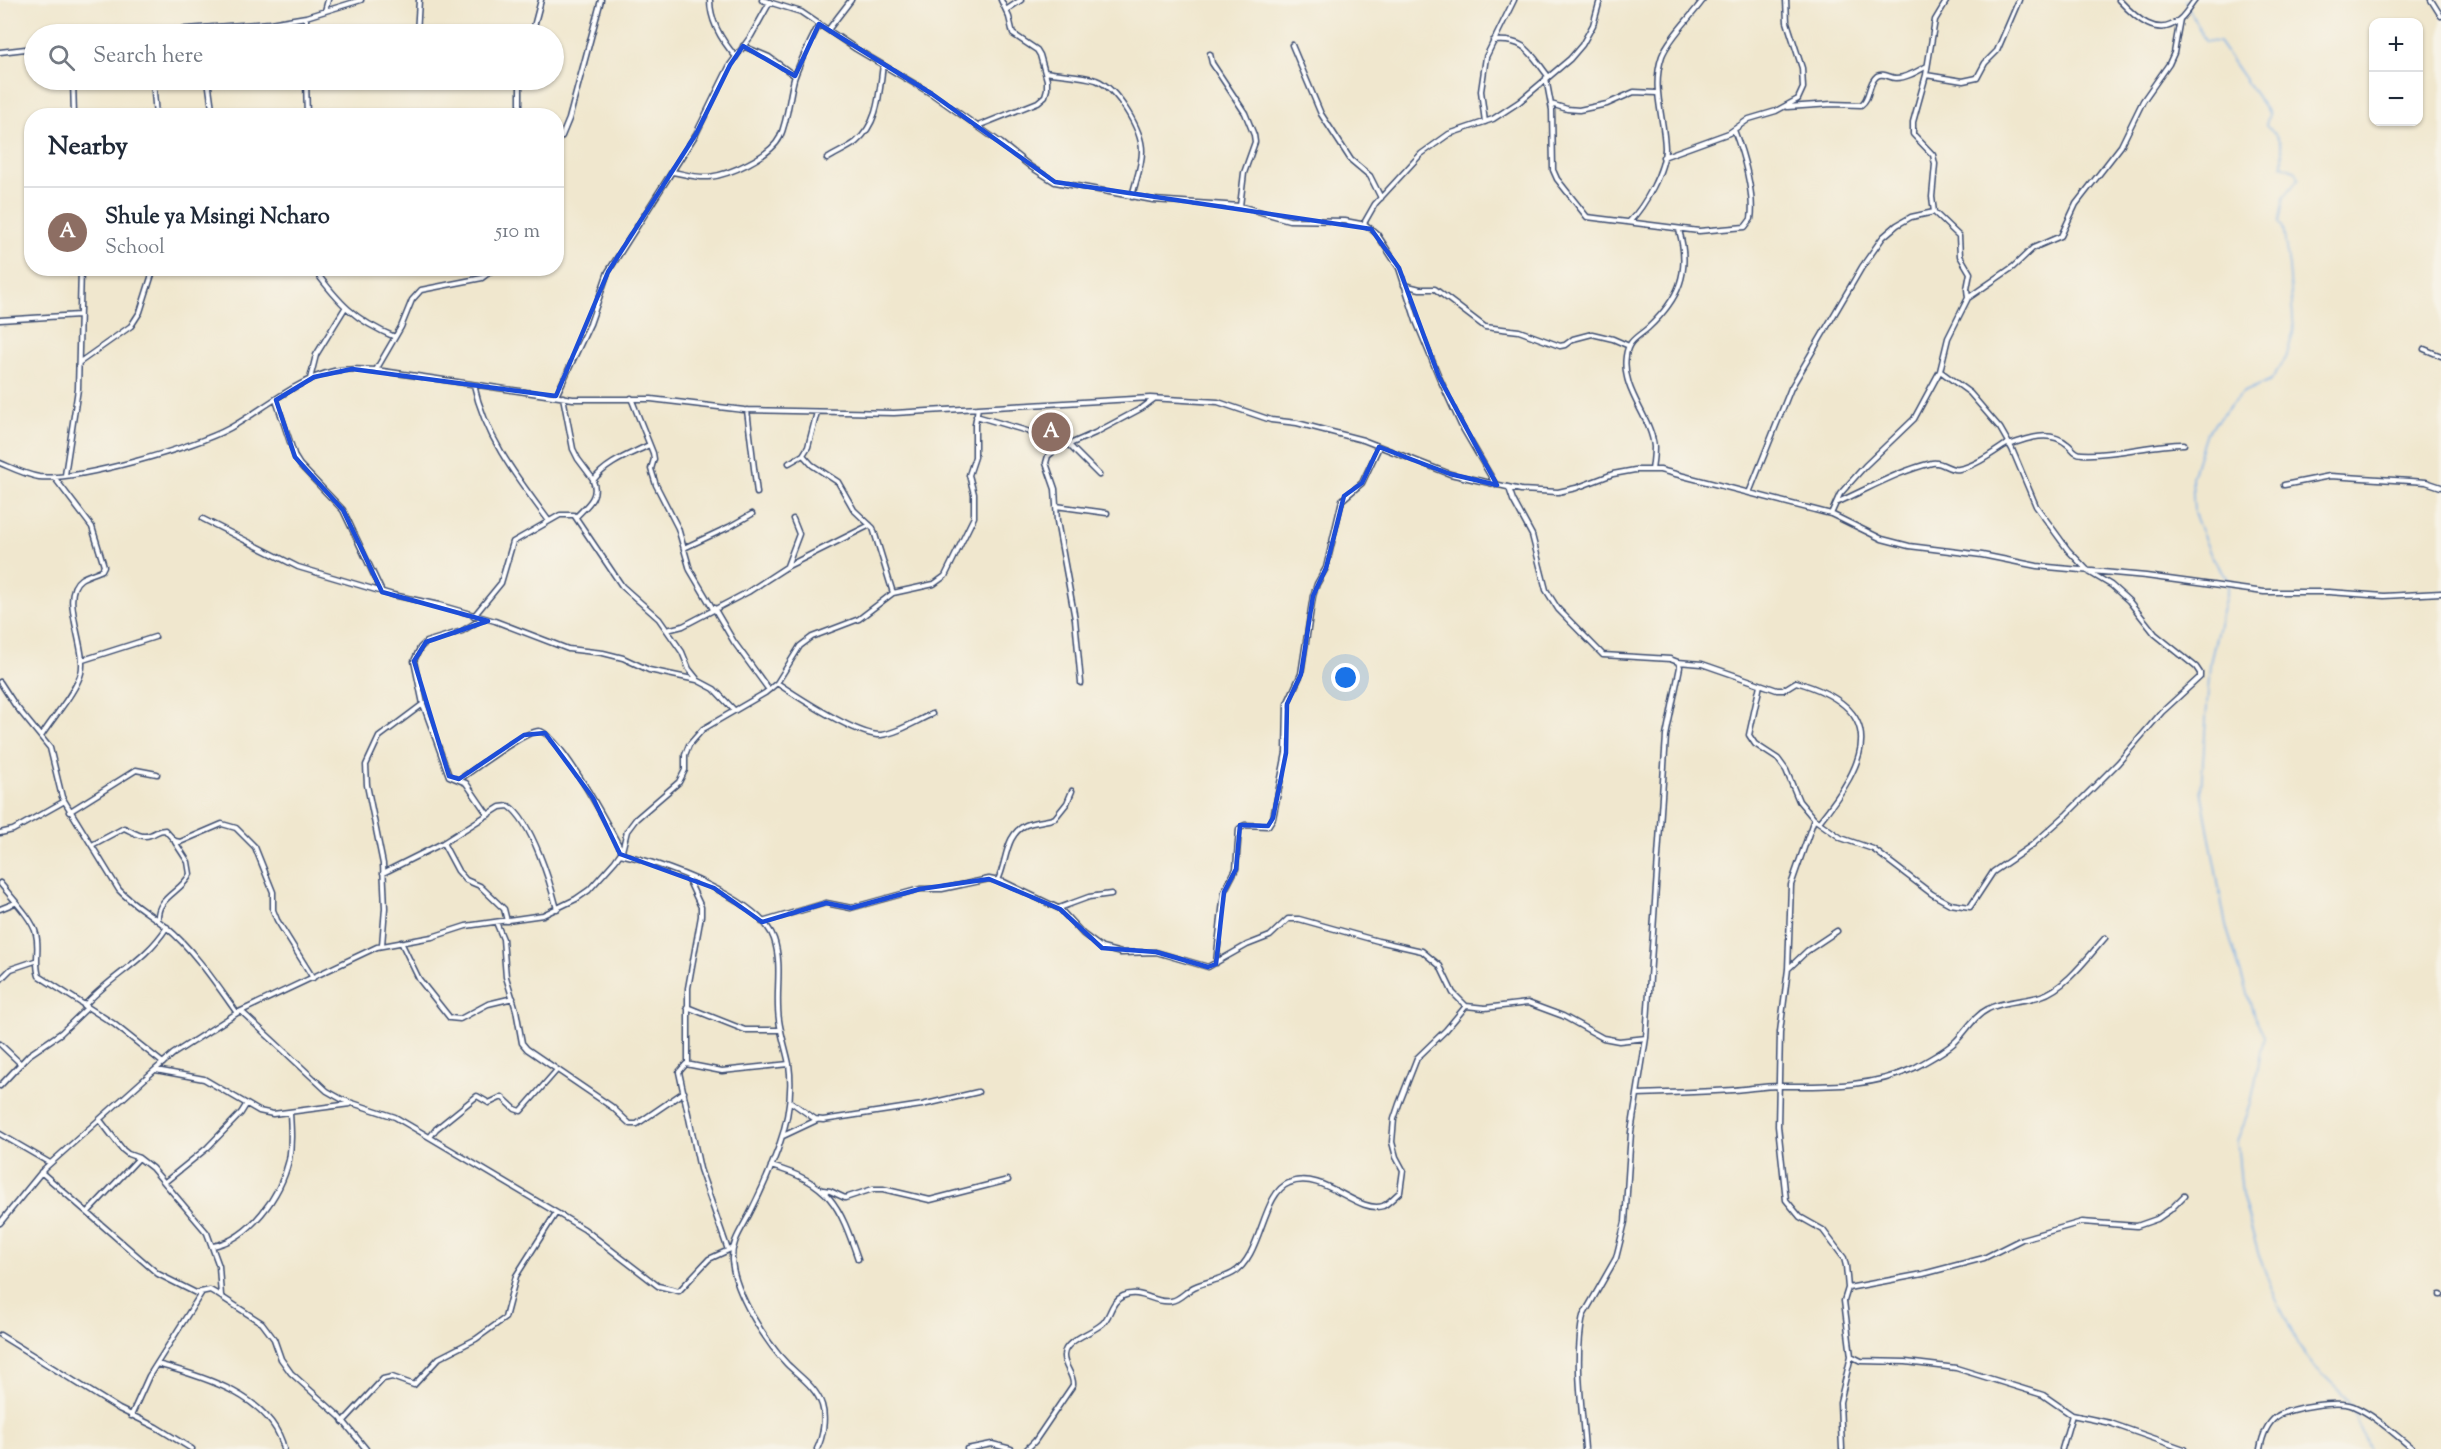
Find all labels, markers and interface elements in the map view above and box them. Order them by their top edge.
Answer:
map controls [2369,18,2423,126]
button: + [2369,18,2423,72]
search box [24,24,564,90]
icon: search [45,41,78,74]
text: Search here [93,41,203,73]
button: − [2369,72,2423,126]
text: Nearby [48,129,128,166]
text: Shule ya Msingi Ncharo [105,202,330,234]
text: A [59,218,76,247]
text: 510 m [495,218,540,247]
text: School [105,234,165,263]
pin: A [1032,410,1070,454]
your location [1331,663,1360,692]

